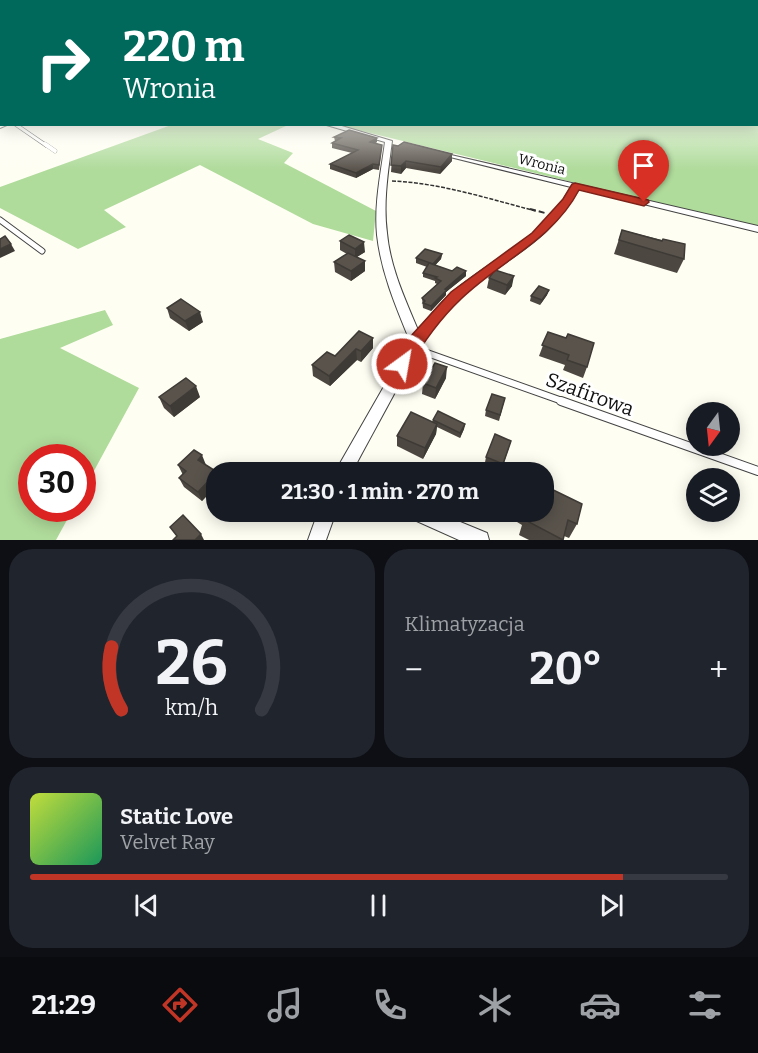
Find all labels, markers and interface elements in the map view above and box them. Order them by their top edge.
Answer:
text: 220 m [123,22,245,72]
icon: right [24,24,102,102]
text: Wronia [123,73,216,105]
pin [618,140,669,202]
icon: arrive [627,149,660,182]
street label: Wronia [516,150,568,179]
position arrow [370,332,434,396]
street label: Szafirowa [543,367,637,421]
north arrow [686,402,740,456]
map controls [686,402,740,522]
speed limit sign: 30 [18,444,96,522]
button: layers [686,468,740,522]
text: 21:30 · 1 min · 270 m [281,478,479,505]
text: Klimatyzacja [405,612,525,636]
text: 26 [156,626,228,701]
text: 20° [529,642,603,696]
text: − [405,650,423,690]
text: + [709,650,728,690]
text: km/h [165,696,218,722]
text: Static Love [120,803,233,830]
text: Velvet Ray [120,830,215,854]
icon: previous [130,889,163,922]
icon: pause [362,889,395,922]
icon: next [595,889,628,922]
icon: directions [159,984,201,1026]
icon: music [264,984,306,1026]
icon: phone [369,984,411,1026]
icon: climate [474,984,516,1026]
icon: car [579,984,621,1026]
icon: filters [684,984,726,1026]
text: 21:29 [32,989,96,1021]

